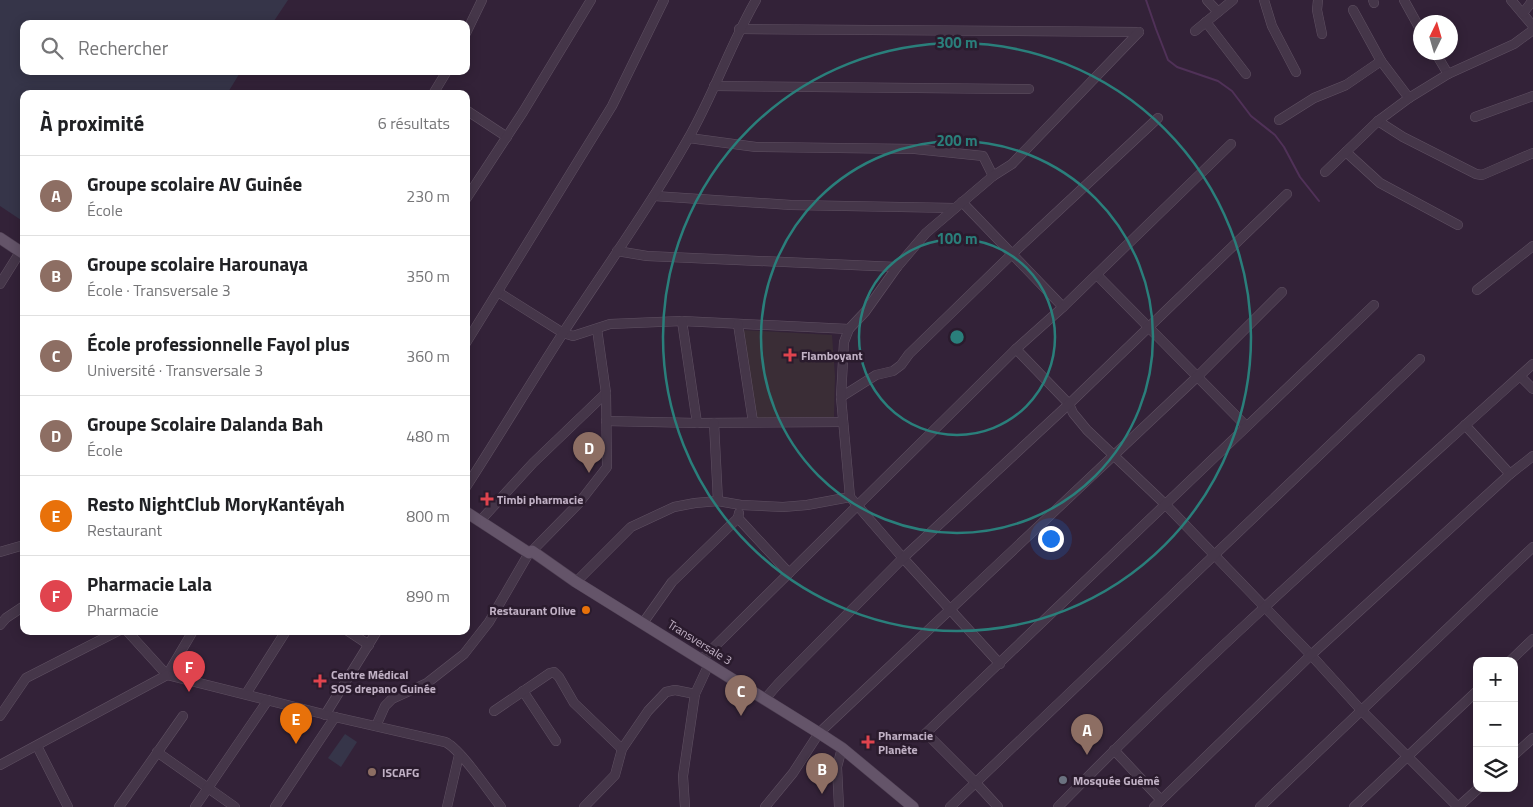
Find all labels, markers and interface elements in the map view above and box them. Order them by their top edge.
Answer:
north arrow [1413,15,1458,60]
search box [20,20,470,75]
text: 300 m [936,31,978,54]
text: Rechercher [78,33,168,62]
icon: search [38,34,66,62]
text: À proximité [40,107,144,139]
text: 6 résultats [378,111,450,135]
text: 200 m [936,129,978,152]
text: Groupe scolaire AV Guinée [87,169,302,198]
text: A [51,184,61,208]
text: 230 m [406,184,450,208]
text: École [87,198,123,222]
text: 100 m [936,227,978,250]
text: Groupe scolaire Harounaya [87,249,308,278]
text: B [51,264,61,288]
text: 350 m [406,264,450,288]
text: École · Transversale 3 [87,278,231,302]
centre of rings [948,328,966,346]
text: École professionnelle Fayol plus [87,329,350,358]
text: C [52,344,60,368]
text: 360 m [406,344,450,368]
place label: Flamboyant [801,346,863,365]
marker: Flamboyant [783,348,797,362]
text: Université · Transversale 3 [87,358,263,382]
text: Groupe Scolaire Dalanda Bah [87,409,323,438]
text: D [51,424,61,448]
text: 480 m [406,424,450,448]
pin: D [573,432,605,473]
text: École [87,438,123,462]
text: Resto NightClub MoryKantéyah [87,489,345,518]
place label: Timbi pharmacie [497,490,583,509]
marker: Timbi pharmacie [481,493,493,505]
text: E [52,504,60,528]
text: 800 m [406,504,450,528]
text: Restaurant [87,518,162,542]
your location [1038,526,1064,552]
text: Pharmacie Lala [87,569,212,598]
text: F [52,584,60,608]
text: 890 m [406,584,450,608]
text: Pharmacie [87,598,159,622]
place label: Restaurant Olive [489,601,576,620]
marker: Restaurant Olive [580,604,592,616]
street label: Transversale 3 [664,615,736,669]
pin: F [173,651,205,692]
map controls [1473,657,1518,792]
button: + [1473,657,1518,702]
place label: Centre Médical SOS drepano Guinée [331,665,436,698]
marker: Centre Médical SOS drepano Guinée [313,674,327,688]
pin: C [725,675,757,716]
button: − [1473,702,1518,747]
pin: E [280,703,312,744]
pin: A [1071,714,1103,755]
place label: Pharmacie Planète [878,726,933,759]
marker: Pharmacie Planète [862,736,874,748]
button: layers [1473,747,1518,792]
pin: B [806,753,838,794]
place label: ISCAFG [382,763,419,782]
marker: ISCAFG [366,766,378,778]
place label: Mosquée Guêmê [1073,771,1160,790]
marker: Mosquée Guêmê [1057,774,1069,786]

